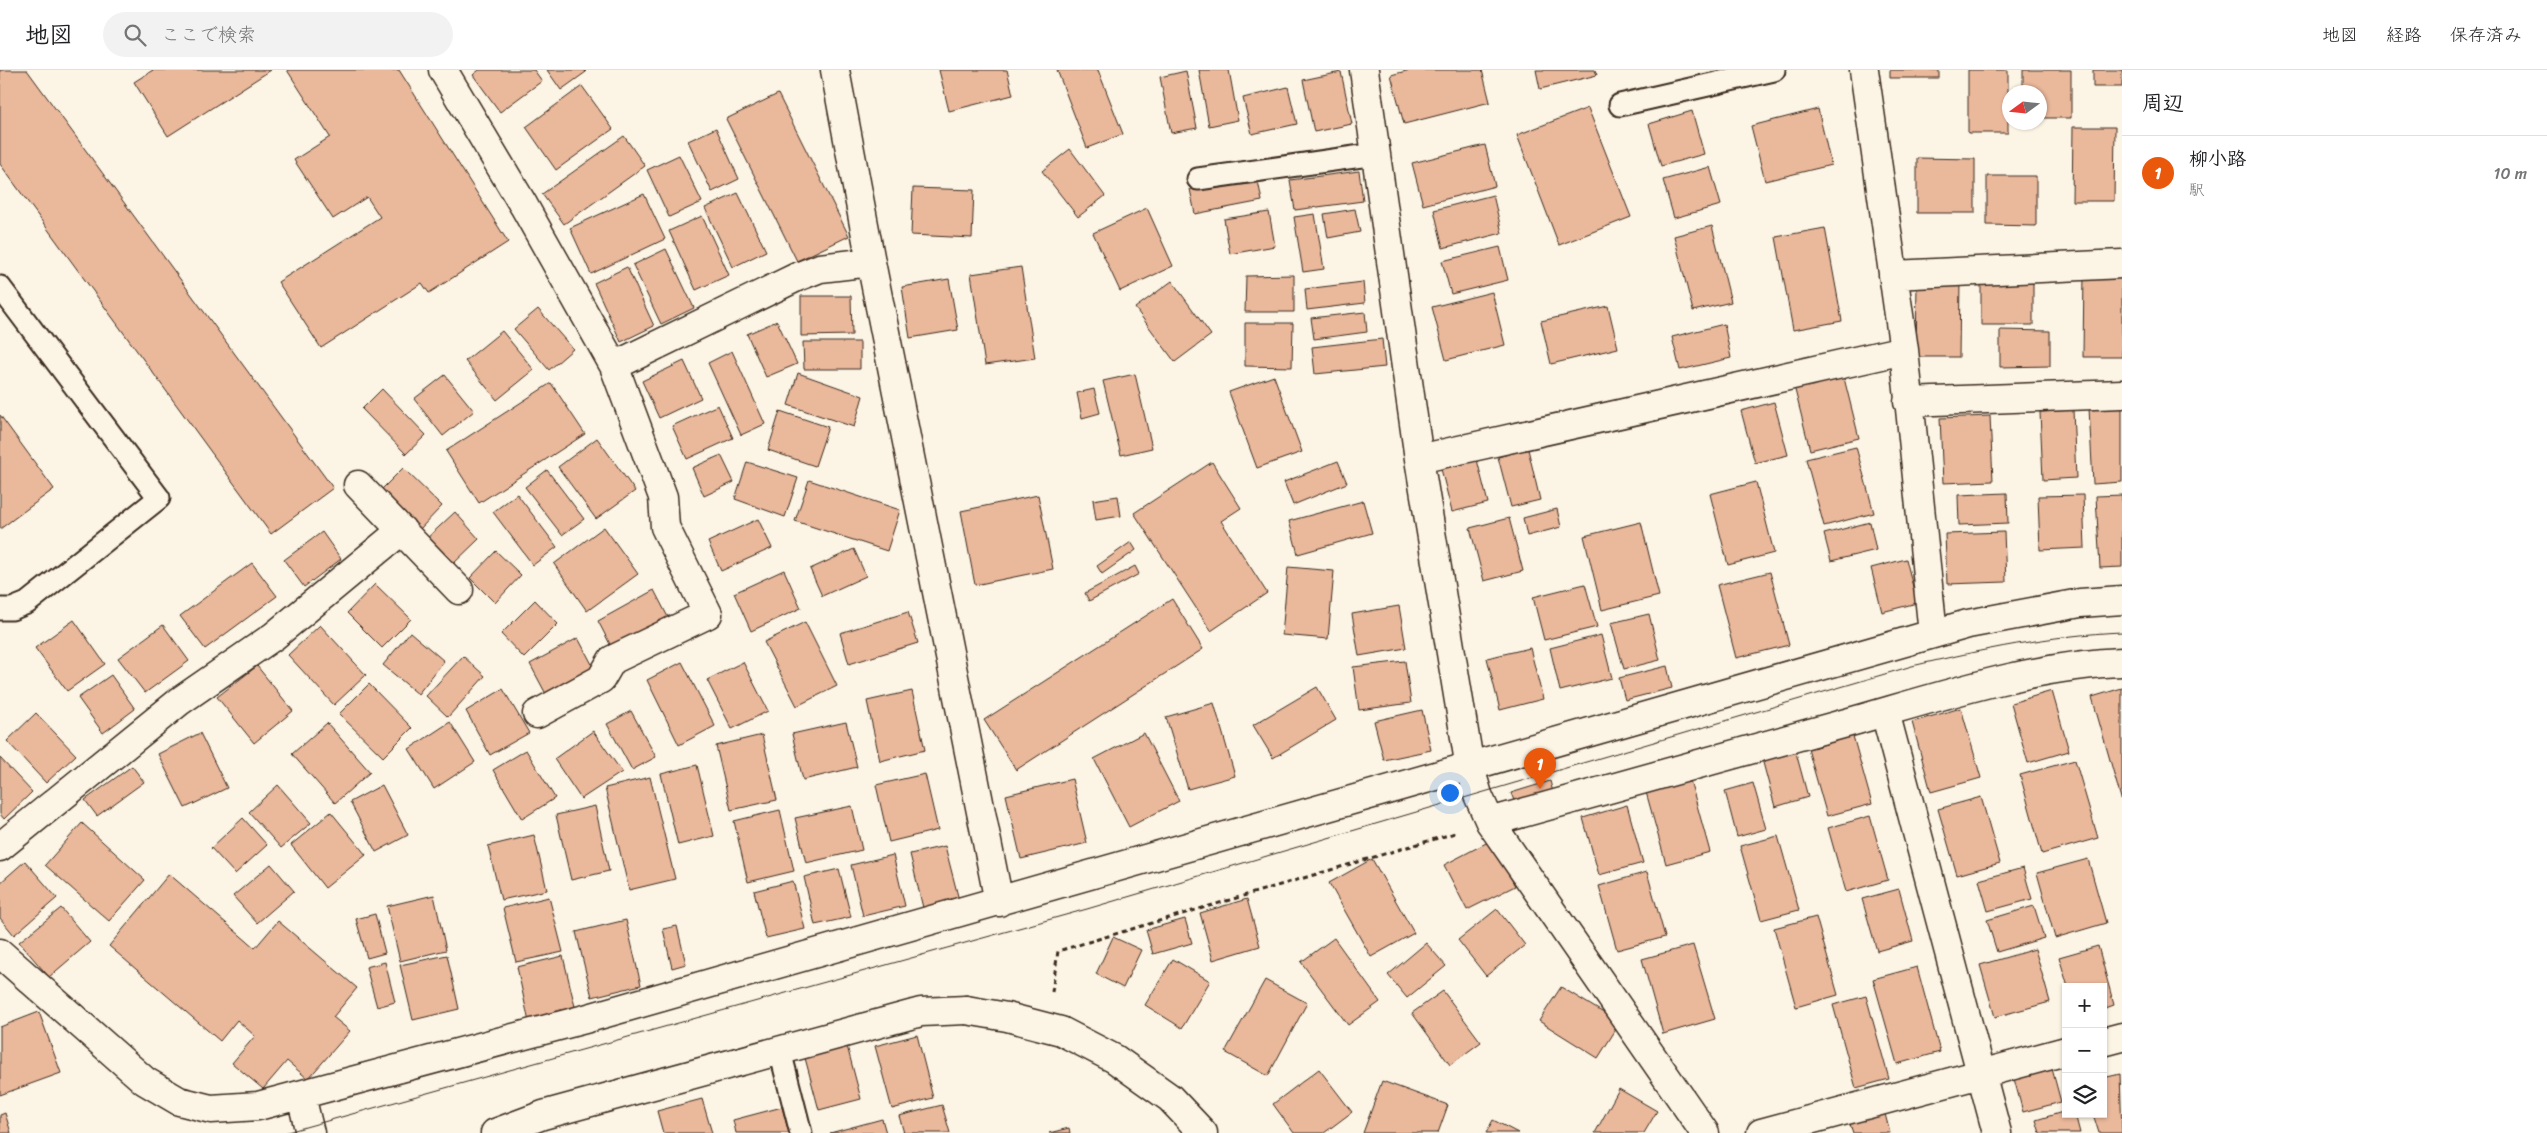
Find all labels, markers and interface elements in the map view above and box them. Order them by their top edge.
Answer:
search box [103,12,453,57]
text: 地図 [25,14,73,56]
text: ここで検索 [161,18,256,51]
text: 地図 [2322,19,2358,51]
text: 経路 [2386,19,2422,51]
text: 保存済み [2450,19,2522,51]
icon: search [121,21,149,49]
text: 周辺 [2142,84,2184,122]
north arrow [2002,85,2047,130]
text: 柳小路 [2189,142,2246,175]
text: 1 [2155,159,2161,188]
text: 10 m [2494,159,2527,188]
text: 駅 [2189,175,2205,204]
pin: 1 [1524,748,1556,789]
your location [1437,780,1463,806]
map controls [2062,983,2107,1118]
button: + [2062,983,2107,1028]
button: − [2062,1028,2107,1073]
button: layers [2062,1073,2107,1118]

